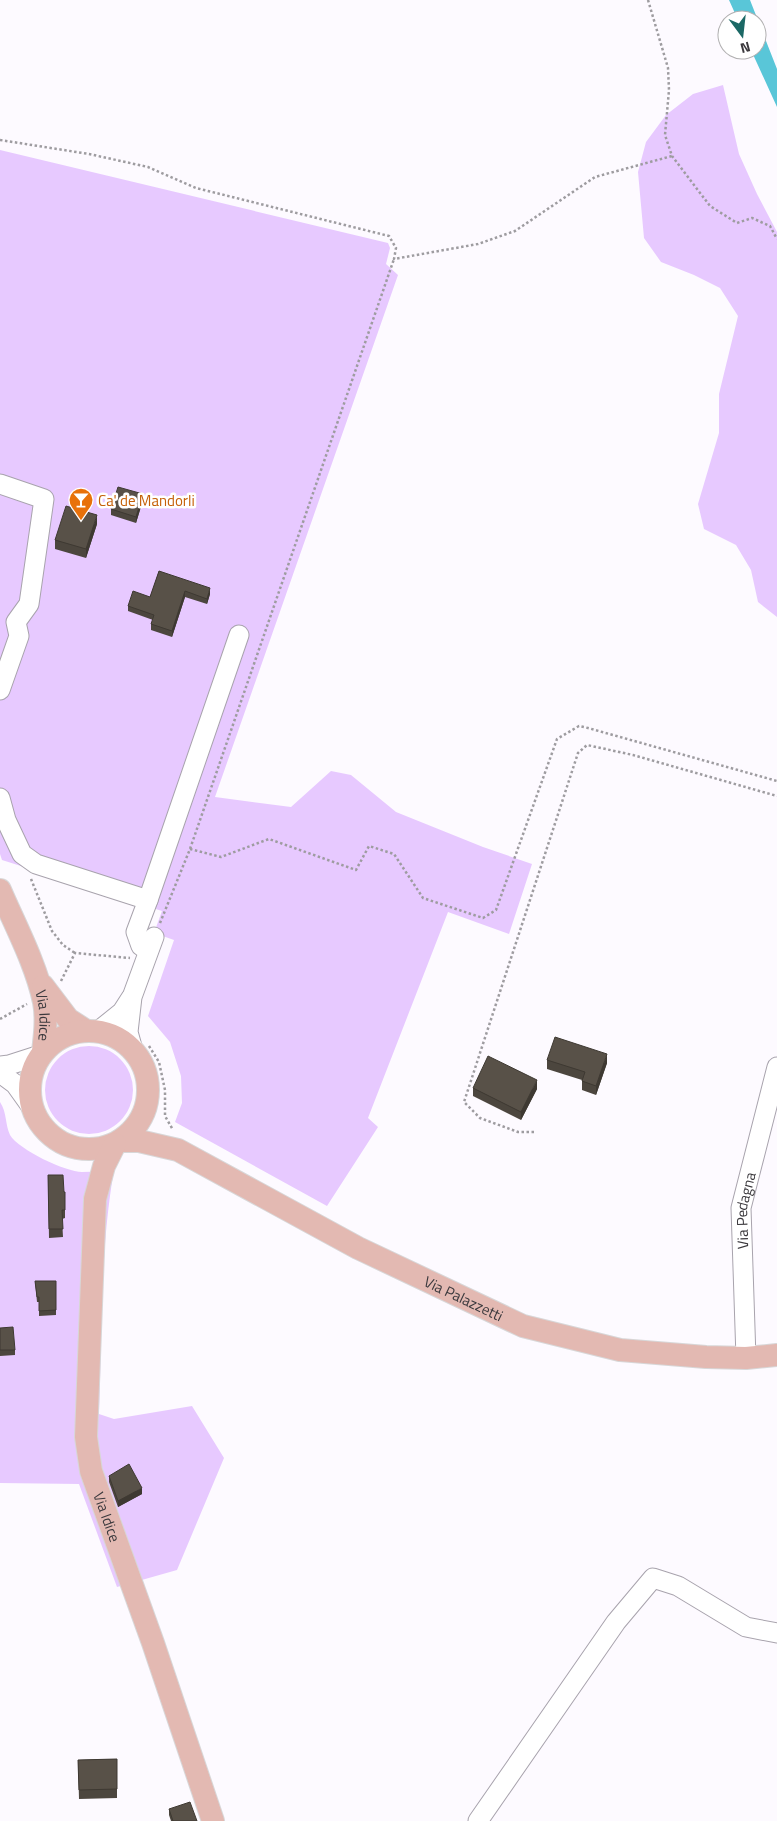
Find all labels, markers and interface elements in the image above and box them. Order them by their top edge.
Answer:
north arrow [717,10,767,60]
text: N [738,37,753,59]
bar icon: Ca' de Mandorli [68,487,94,521]
place label: Ca' de Mandorli [98,489,195,512]
street label: Via Idice [30,987,57,1042]
street label: Via Pedagna [729,1169,761,1249]
street label: Via Palazzetti [420,1269,507,1327]
street label: Via Idice [88,1489,127,1545]

